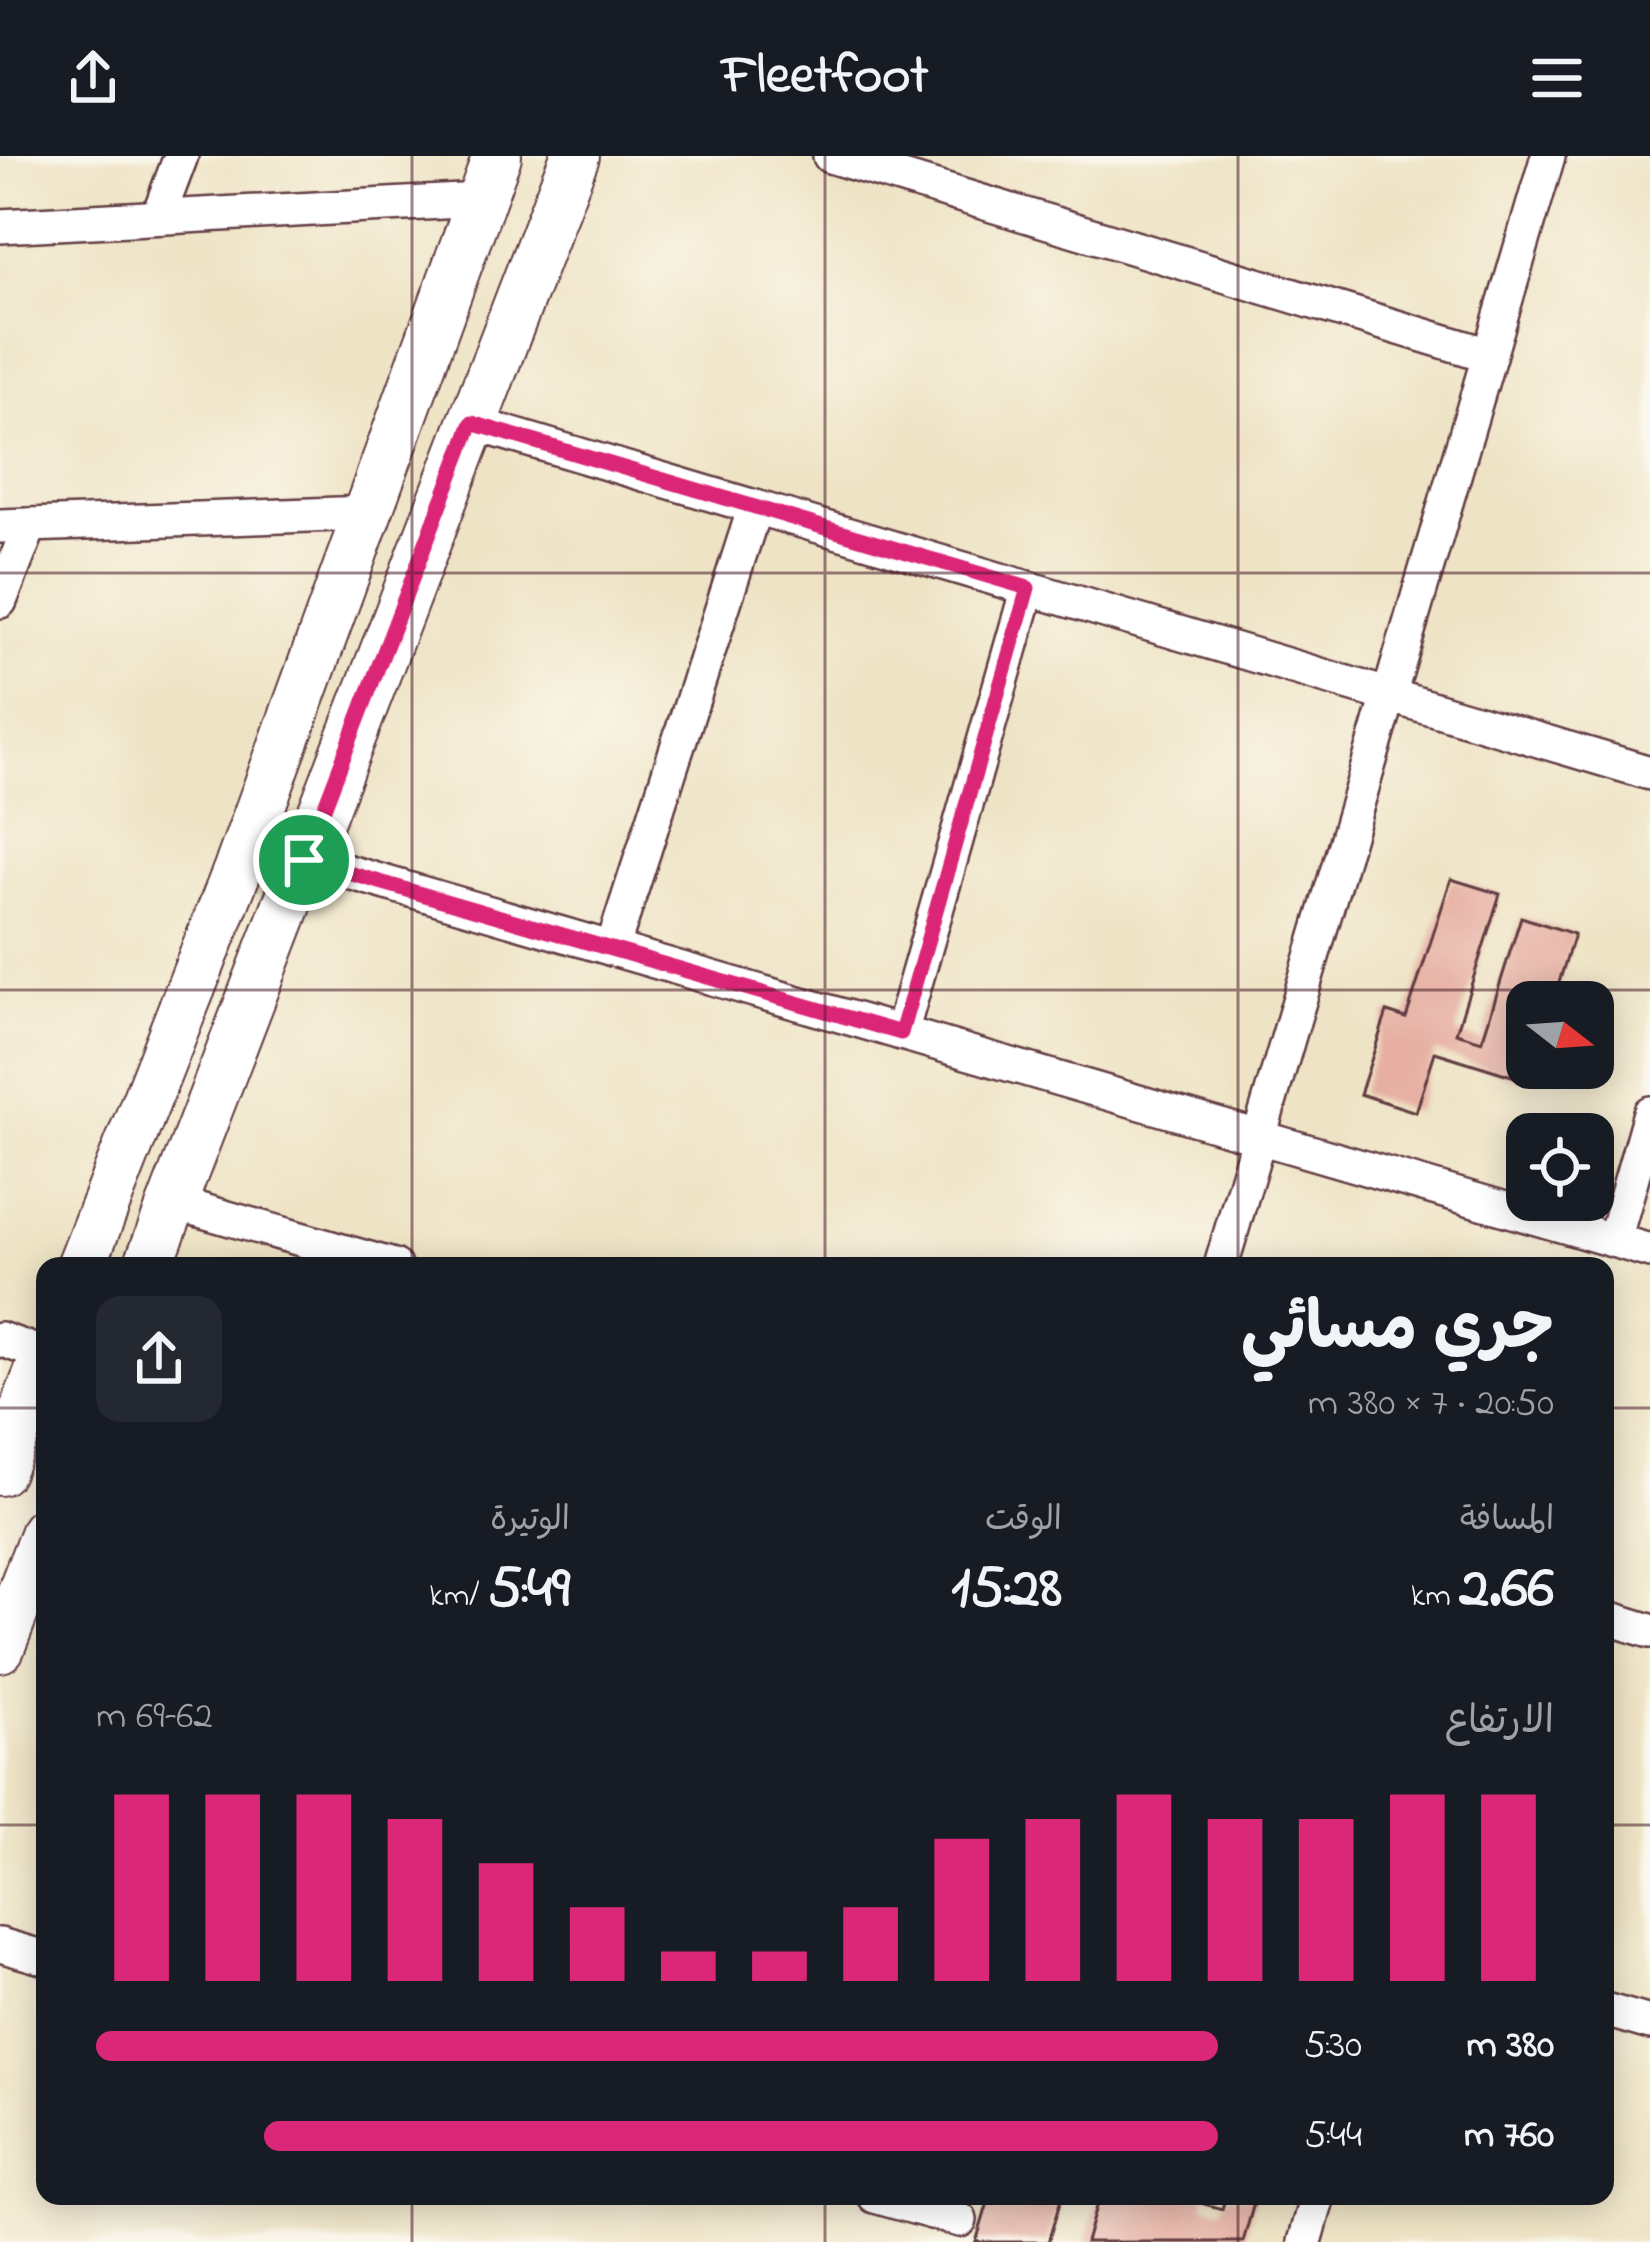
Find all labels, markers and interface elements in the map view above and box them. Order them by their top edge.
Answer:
text: Fleetfoot [722,39,928,117]
icon: share [60,45,126,111]
icon: menu [1524,45,1590,111]
pin [253,809,355,911]
icon: arrive [271,827,337,893]
north arrow [1506,981,1614,1089]
map controls [1506,981,1614,1221]
button: locate [1506,1113,1614,1221]
text: جري مسائي [1241,1283,1554,1379]
button: share [96,1296,222,1422]
text: 20:50 · 7 × 380 m [1308,1376,1554,1433]
text: الوتيرة [490,1497,570,1545]
text: الوقت [985,1497,1062,1545]
text: المسافة [1460,1497,1554,1545]
text: 5:49 [488,1547,570,1634]
text: 15:28 [951,1547,1062,1634]
text: 2.66 [1459,1547,1554,1634]
text: /km [429,1573,488,1621]
text: km [1411,1573,1459,1621]
text: 62–69 m [96,1689,213,1746]
text: الارتفاع [1445,1694,1554,1751]
text: 5:30 [1303,2018,1362,2075]
text: 380 m [1466,2018,1554,2075]
text: 5:44 [1304,2108,1362,2165]
text: 760 m [1464,2108,1554,2165]

